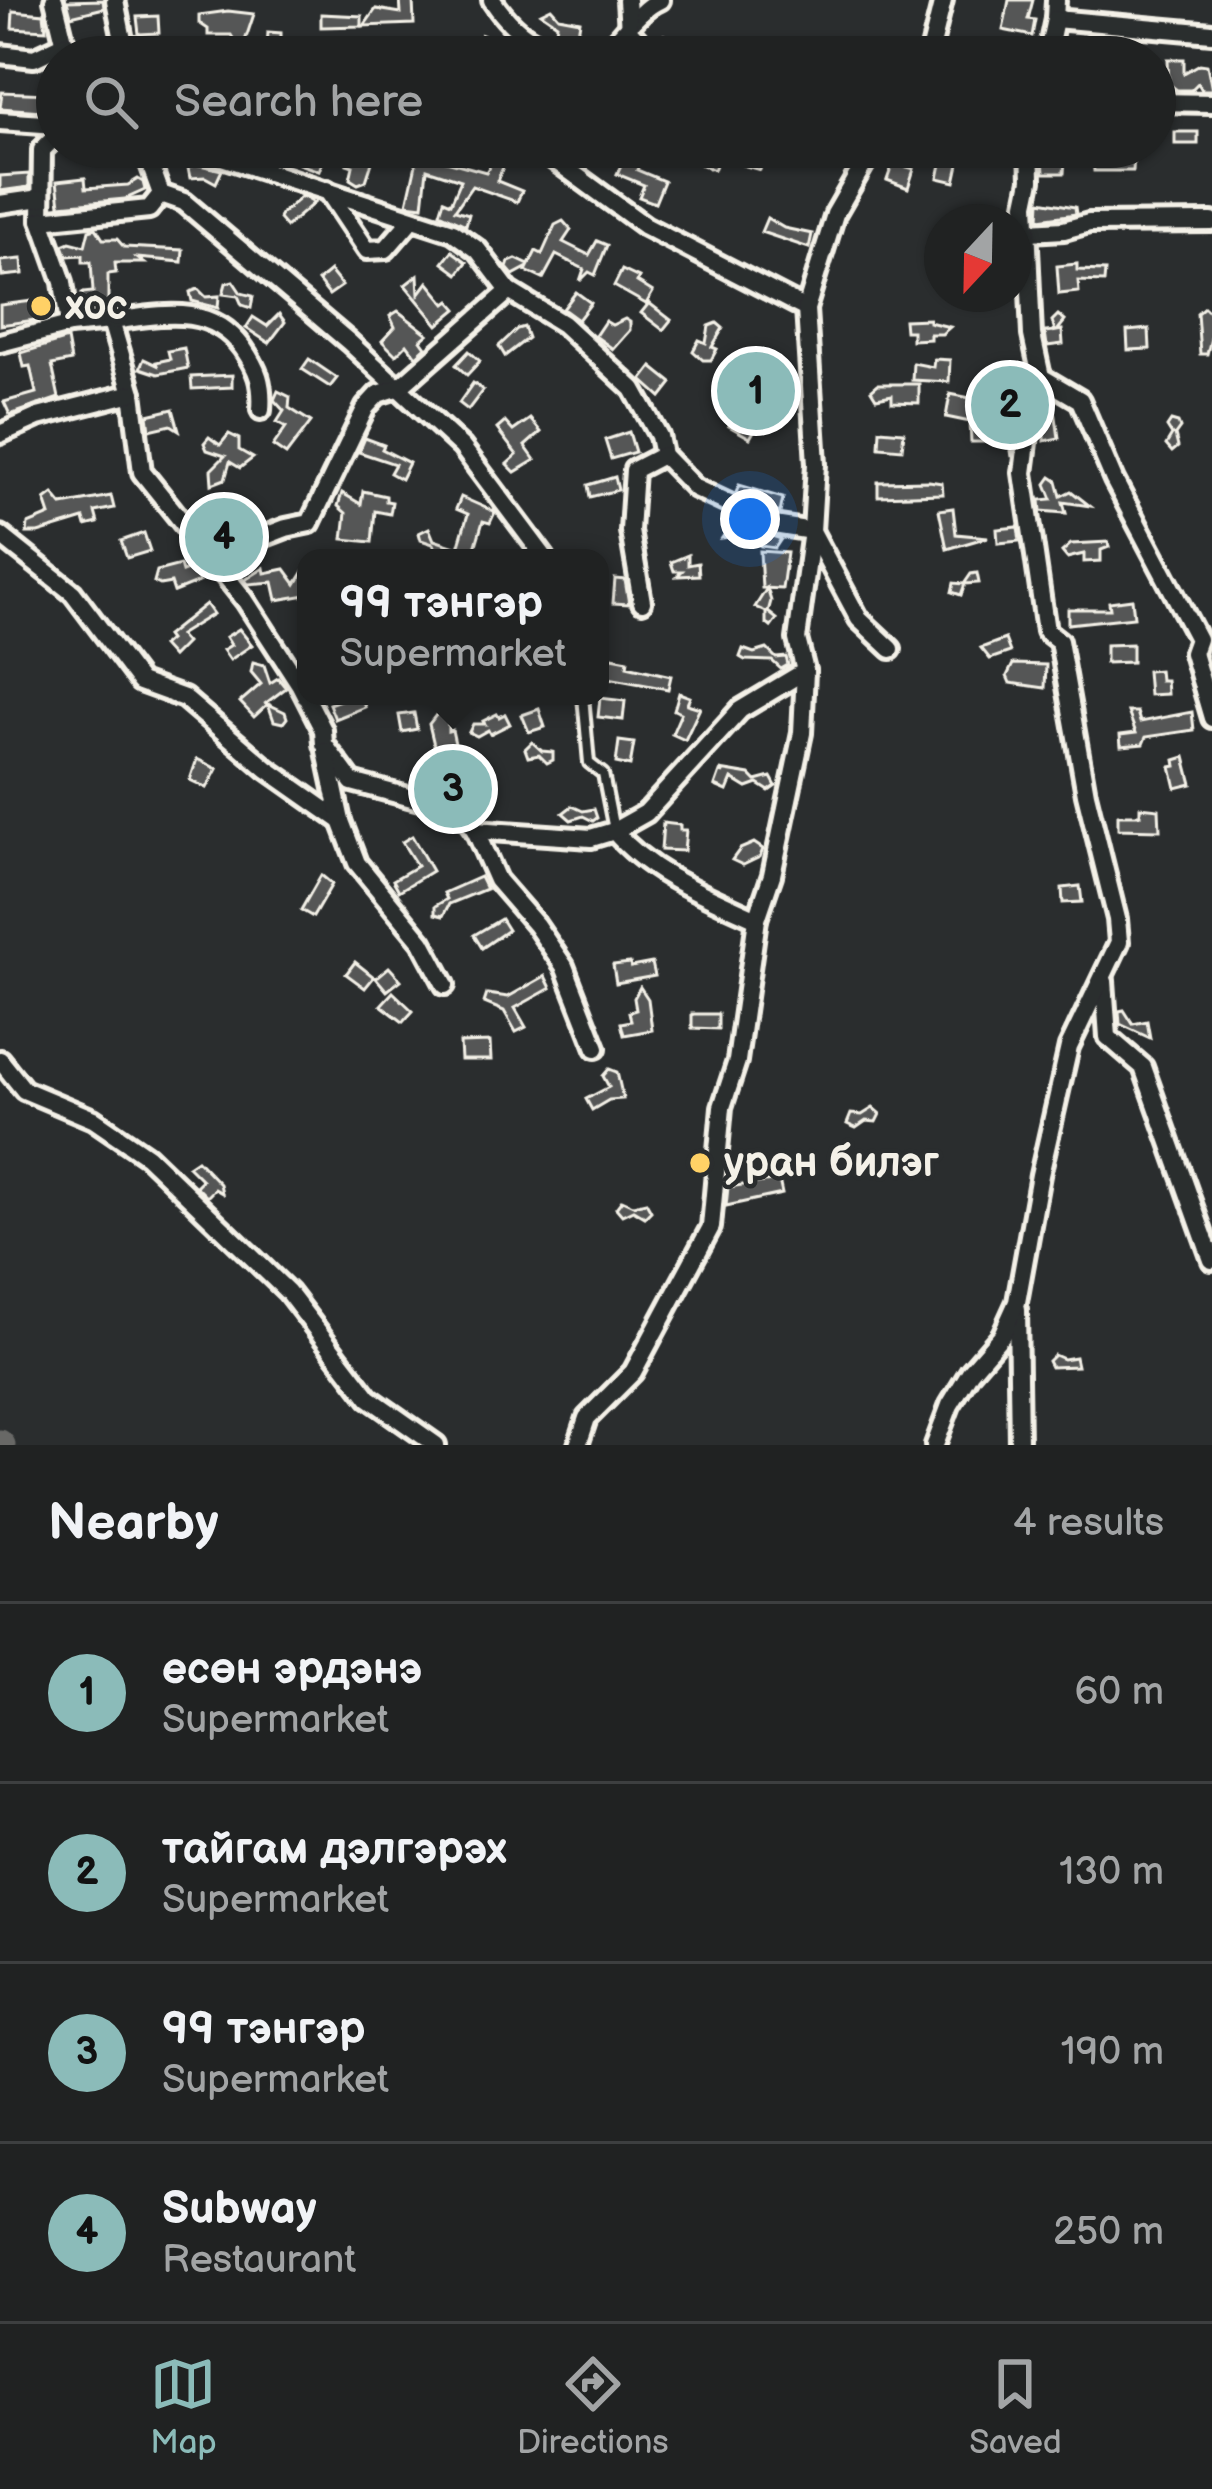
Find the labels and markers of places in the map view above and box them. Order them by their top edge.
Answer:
place label: хос [65,281,128,332]
marker: хос [28,293,54,319]
pin: 1 [717,346,795,436]
pin: 2 [971,360,1049,450]
pin: 4 [185,492,263,582]
pin: 3 [414,744,492,834]
place label: уран билэг [724,1138,940,1189]
marker: уран билэг [687,1150,713,1176]

